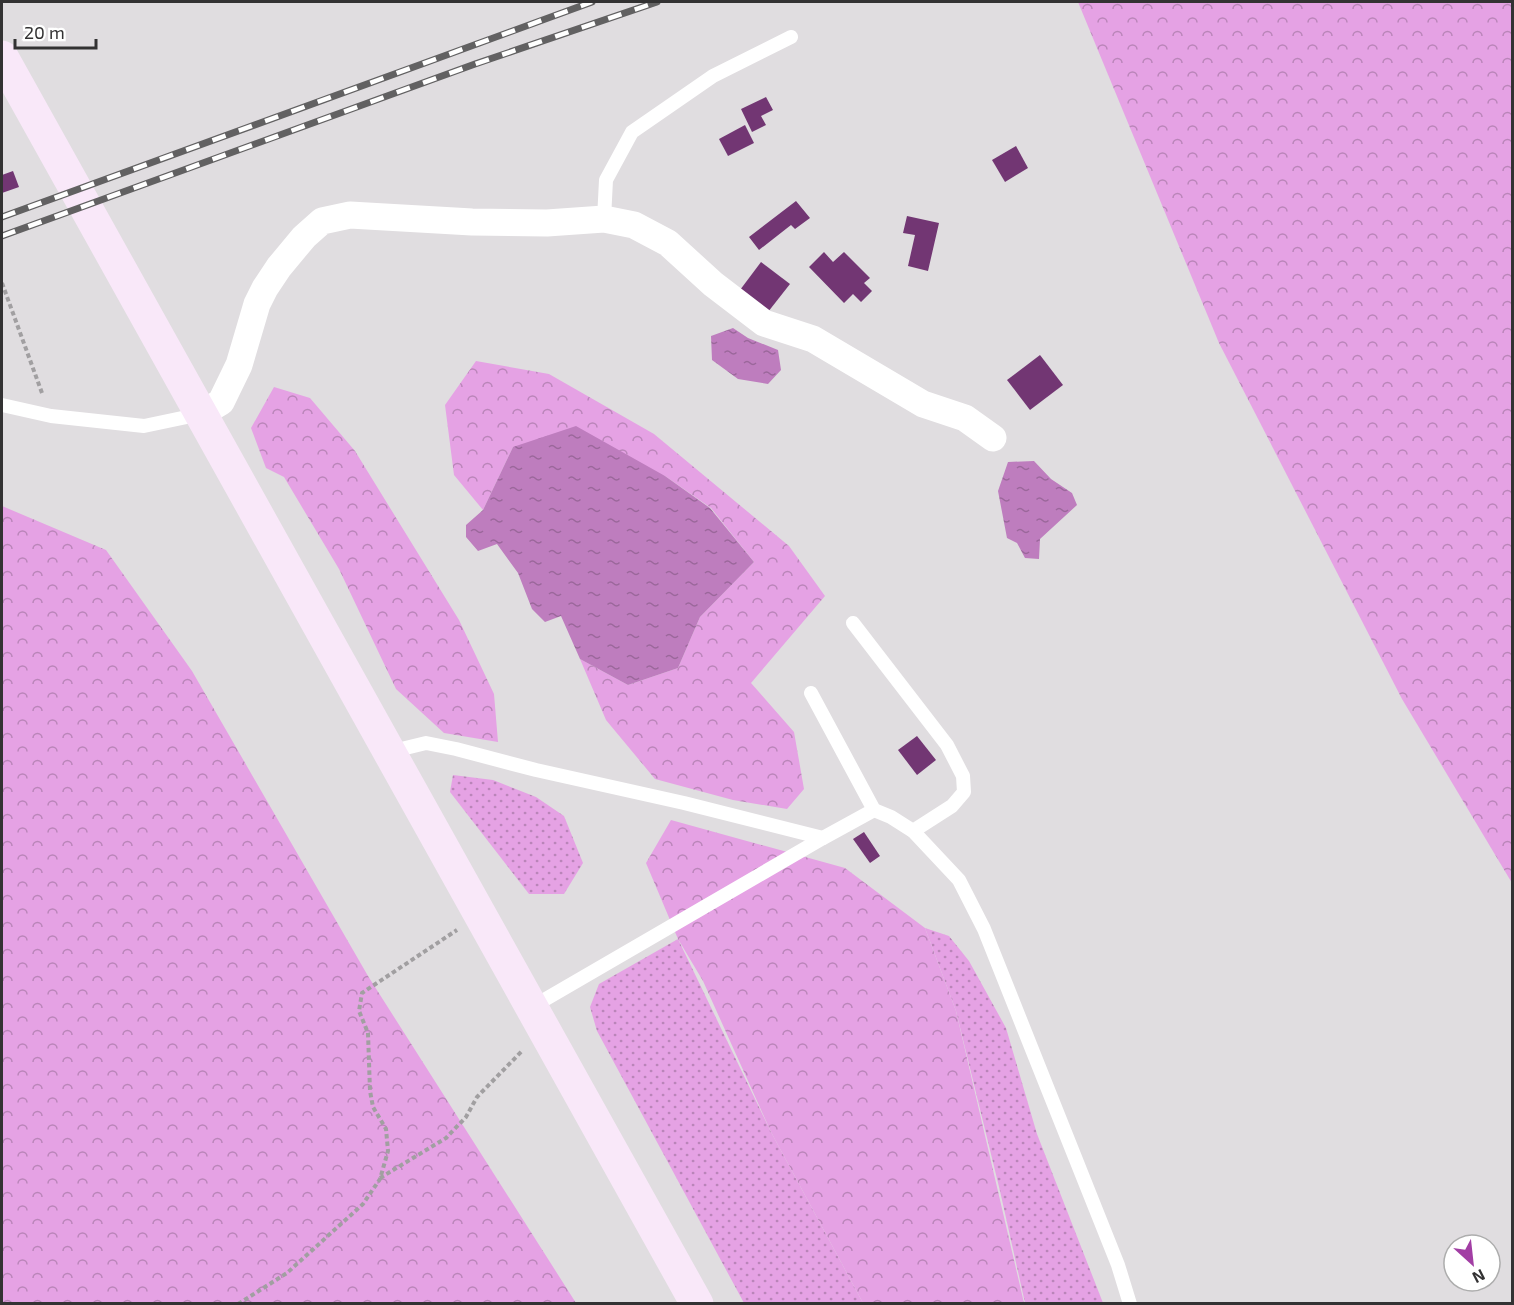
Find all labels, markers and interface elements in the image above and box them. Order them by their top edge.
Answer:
scale bar [15,12,96,50]
text: 20 m [24,21,65,43]
north arrow [1442,1233,1502,1293]
text: N [1470,1266,1489,1288]

